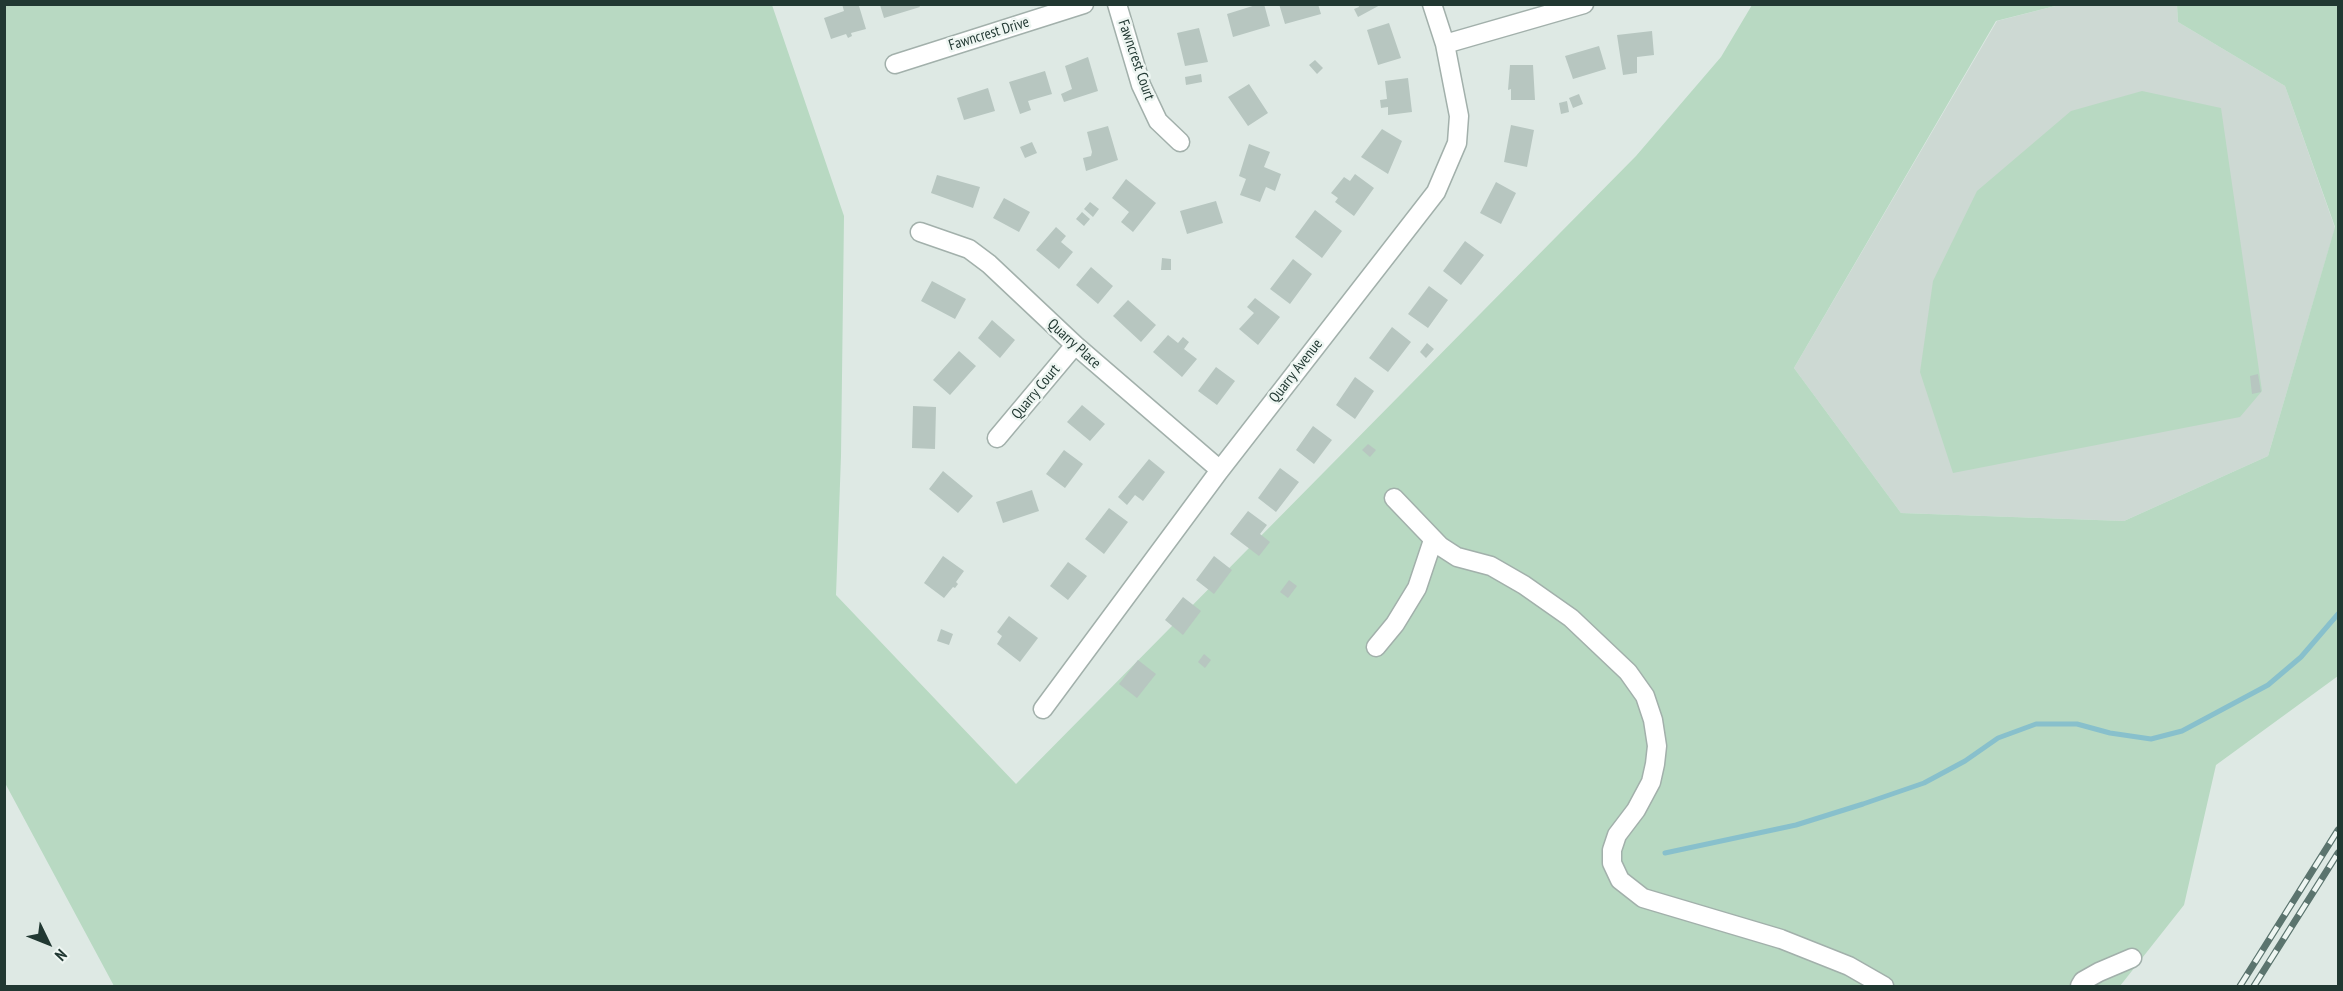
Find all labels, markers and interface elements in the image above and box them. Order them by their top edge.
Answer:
street label: Fawncrest Drive [947,13,1031,55]
street label: Fawncrest Court [1114,18,1158,102]
street label: Quarry Place [1044,315,1104,373]
street label: Quarry Avenue [1266,336,1326,406]
street label: Quarry Court [1008,361,1064,423]
north arrow [18,913,78,973]
text: N [51,945,71,965]

